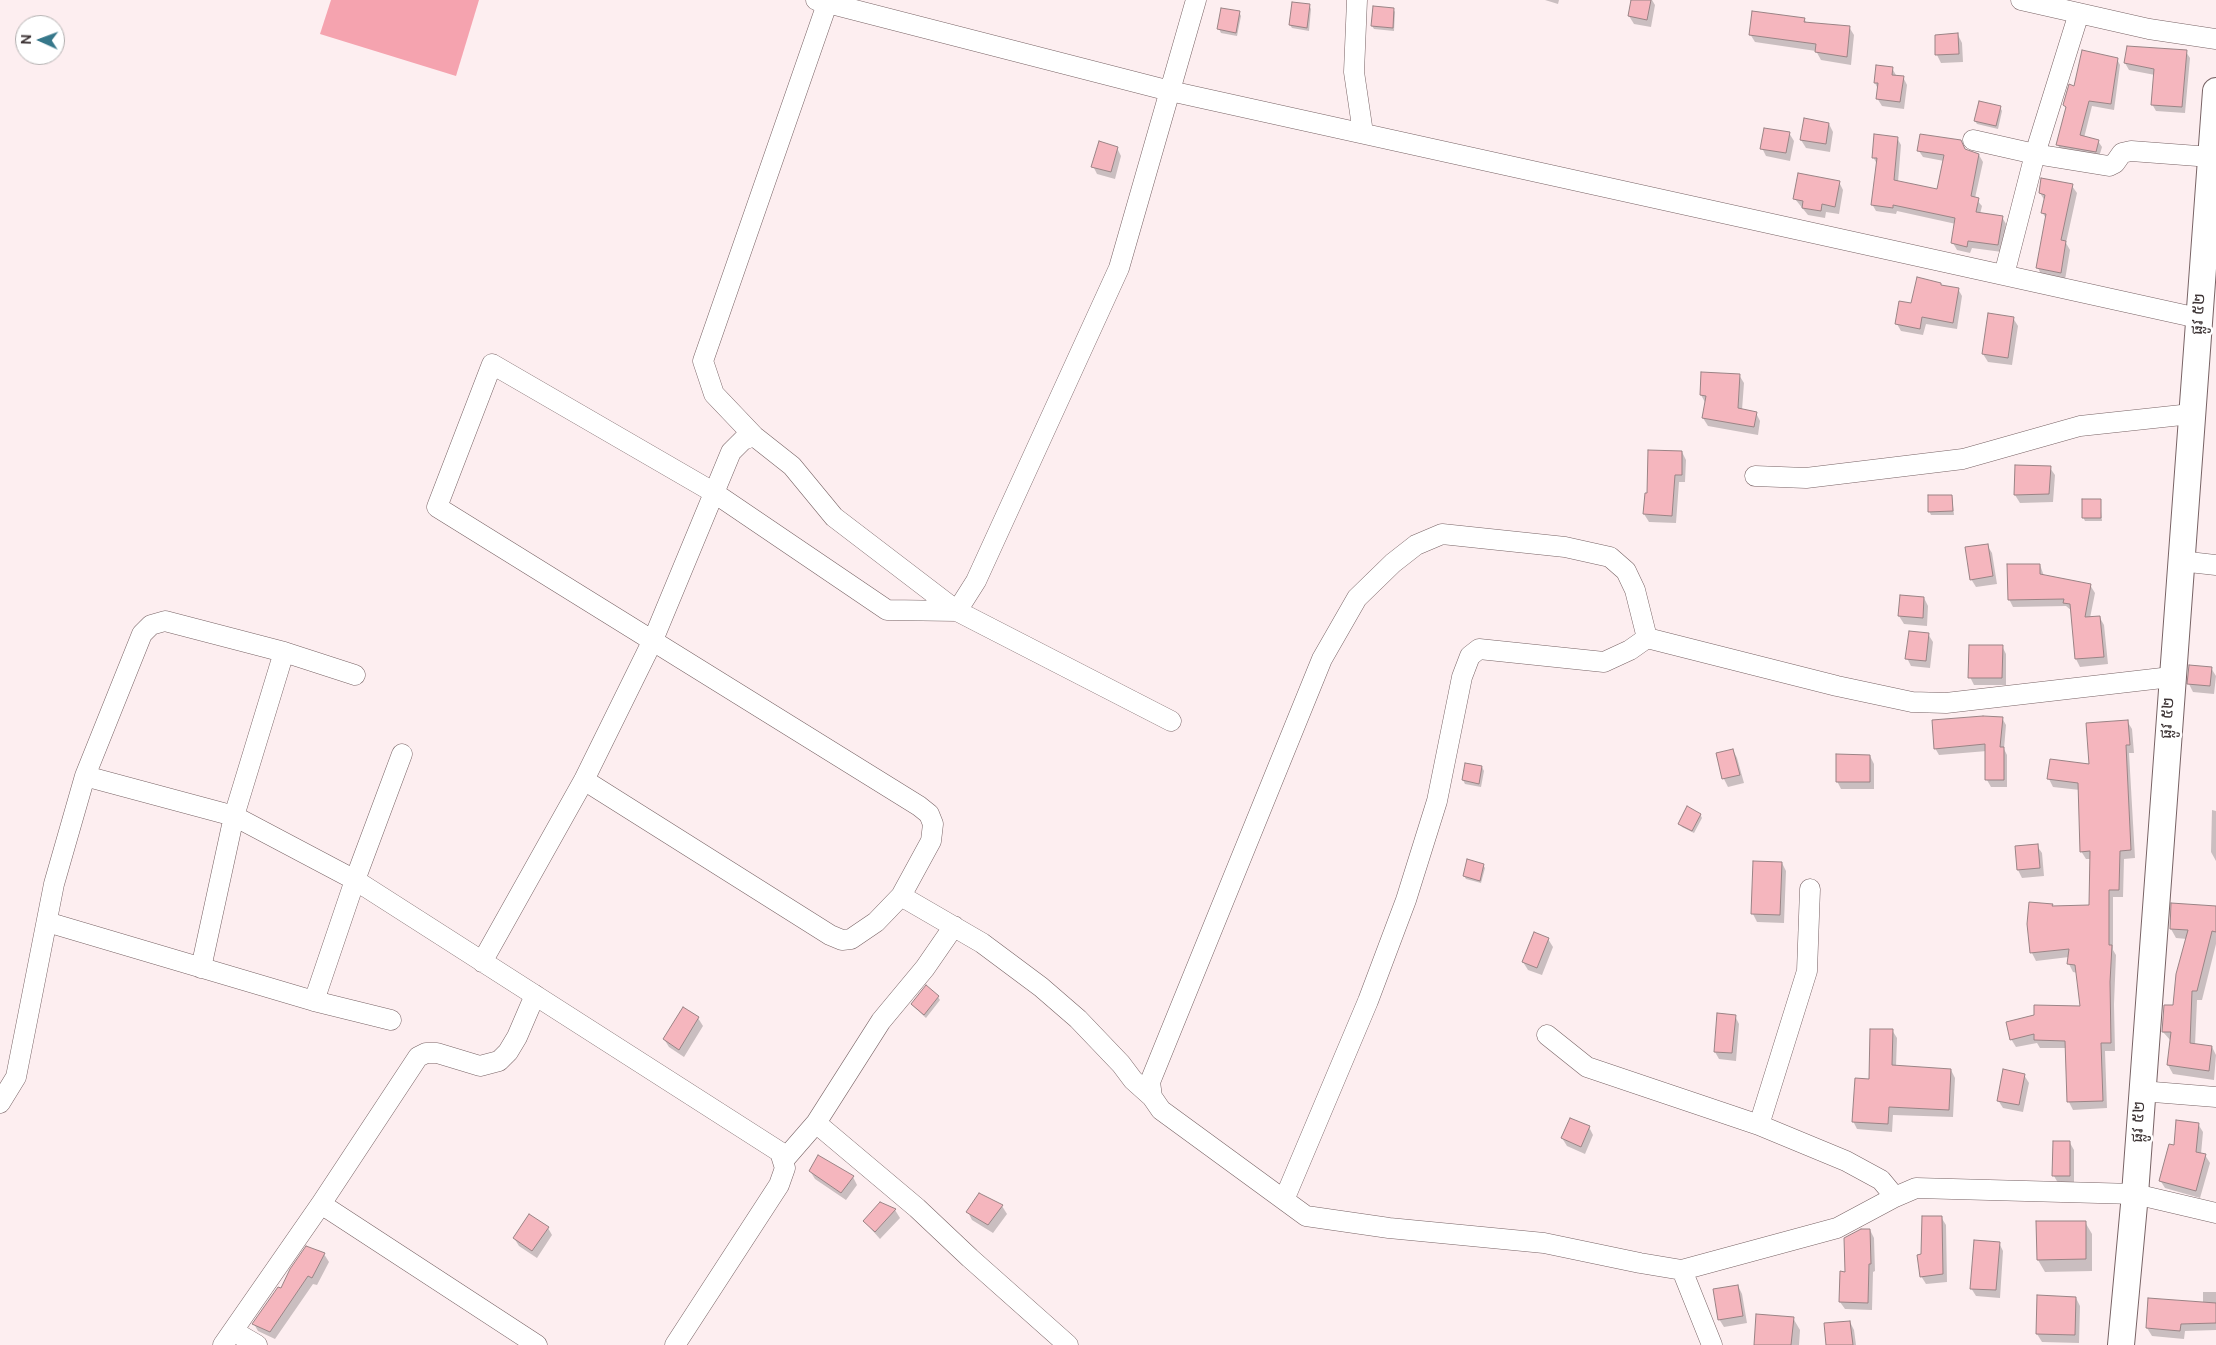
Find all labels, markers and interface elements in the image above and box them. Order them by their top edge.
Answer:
north arrow [15,15,65,65]
text: N [17,34,35,45]
street label: ផ្លូវ ៥២ [2188,292,2210,336]
street label: ផ្លូវ ៥២ [2157,696,2179,740]
street label: ផ្លូវ ៥២ [2128,1101,2150,1143]

